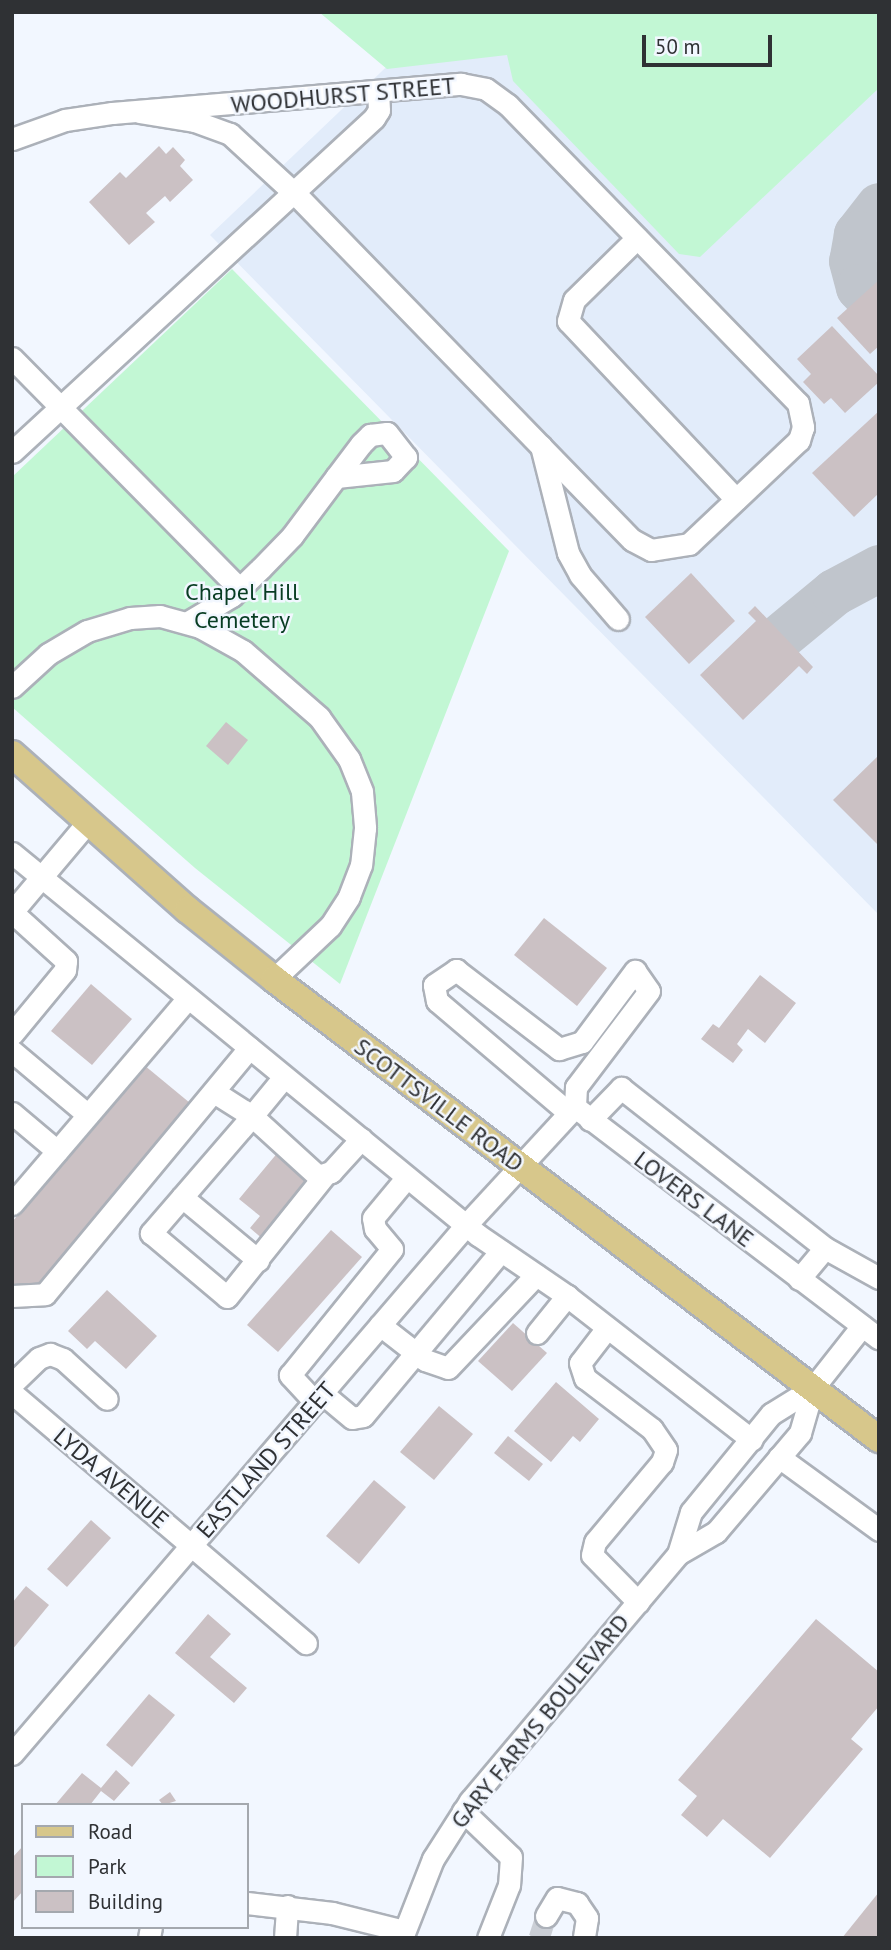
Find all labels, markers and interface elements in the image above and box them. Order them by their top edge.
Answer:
scale bar [646,21,776,65]
text: 50 m [655,33,701,60]
street label: WOODHURST STREET [229,71,457,119]
park label: Chapel Hill Cemetery [185,578,299,634]
street label: SCOTTSVILLE ROAD [349,1032,529,1178]
street label: LOVERS LANE [629,1145,759,1253]
street label: EASTLAND STREET [190,1376,342,1544]
street label: LYDA AVENUE [47,1421,175,1535]
street label: GARY FARMS BOULEVARD [444,1608,636,1834]
legend [21,1803,248,1929]
text: Road [88,1818,132,1845]
text: Park [88,1853,127,1880]
text: Building [88,1888,163,1915]

